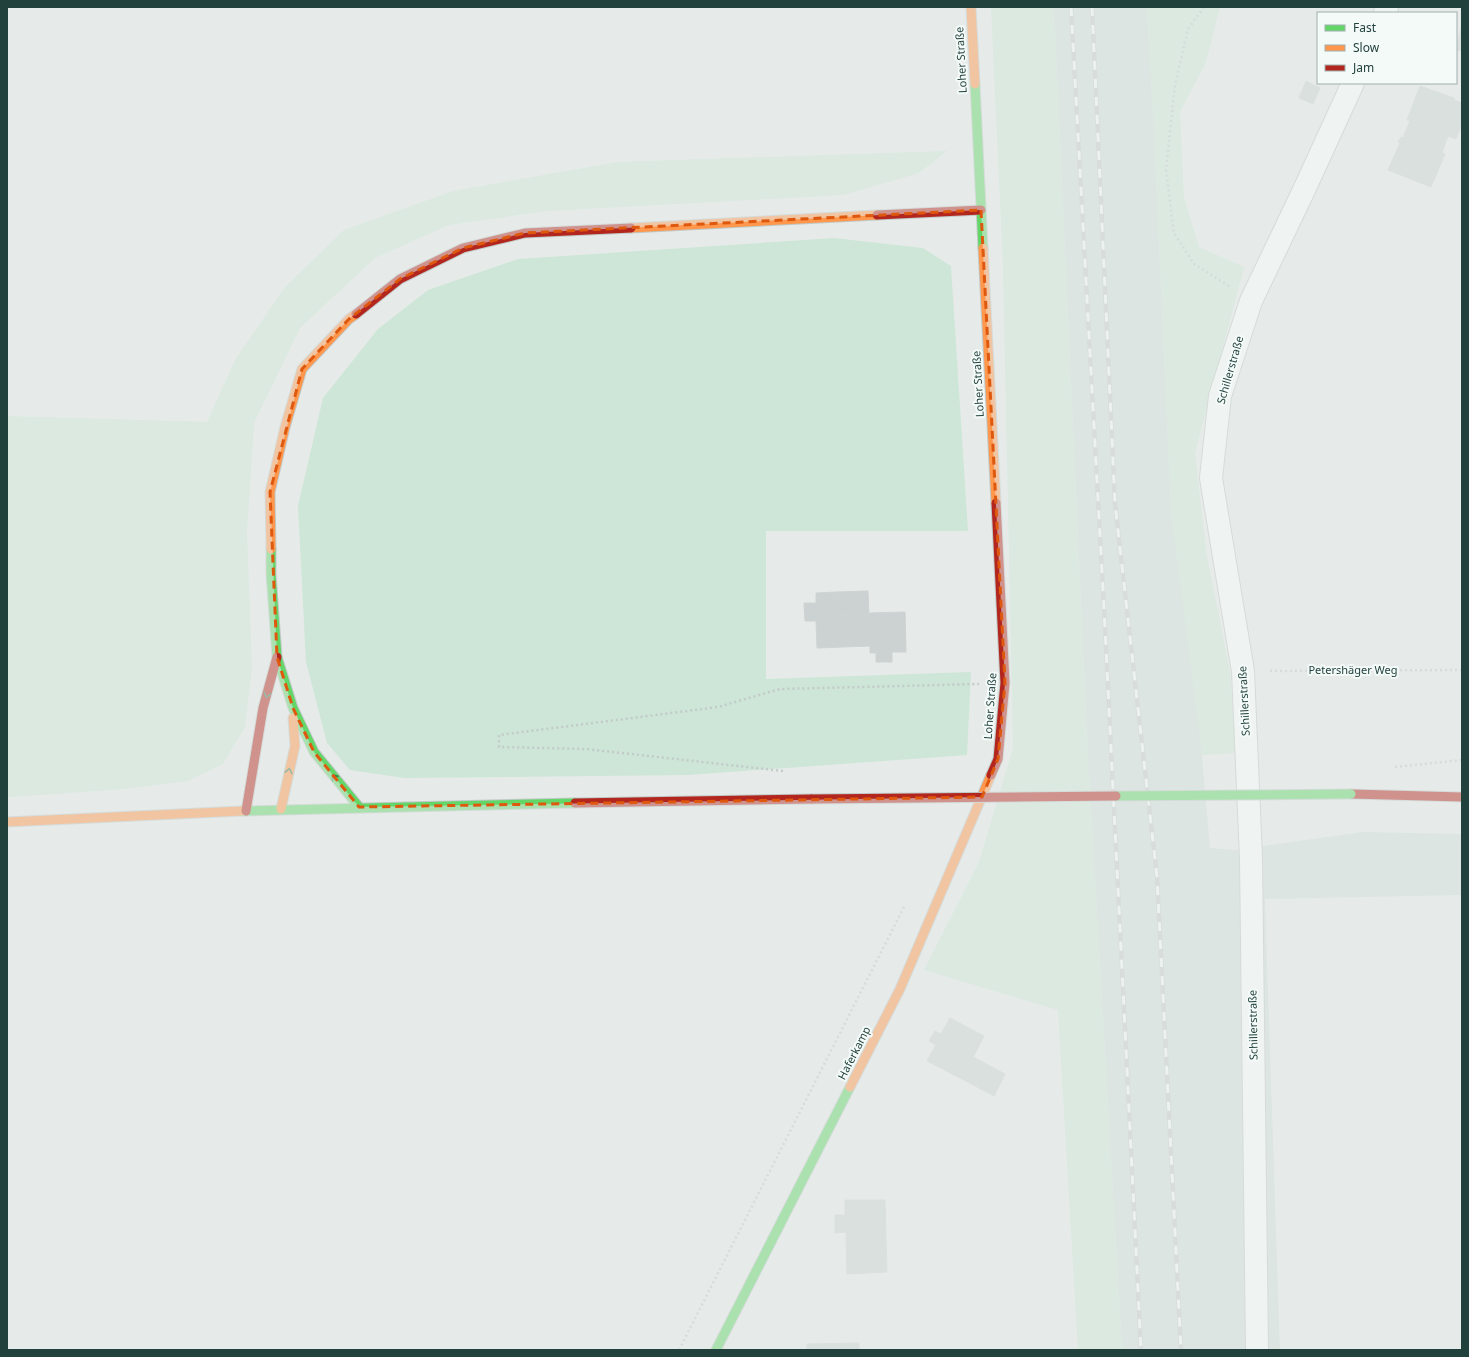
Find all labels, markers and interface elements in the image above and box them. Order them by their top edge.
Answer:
legend [1317,12,1457,84]
text: Fast [1353,19,1377,36]
street label: Loher Straße [951,26,970,94]
text: Slow [1353,39,1380,56]
text: Jam [1352,59,1374,76]
street label: Schillerstraße [1213,334,1246,406]
street label: Loher Straße [968,350,987,418]
street label: Petershäger Weg [1308,662,1398,677]
street label: Schillerstraße [1234,666,1253,737]
street label: Loher Straße [980,672,999,740]
one-way arrow [263,691,271,698]
one-way arrow [285,767,293,774]
one-way arrow [332,774,339,782]
street label: Schillerstraße [1244,990,1261,1060]
street label: Haferkamp [834,1023,873,1082]

